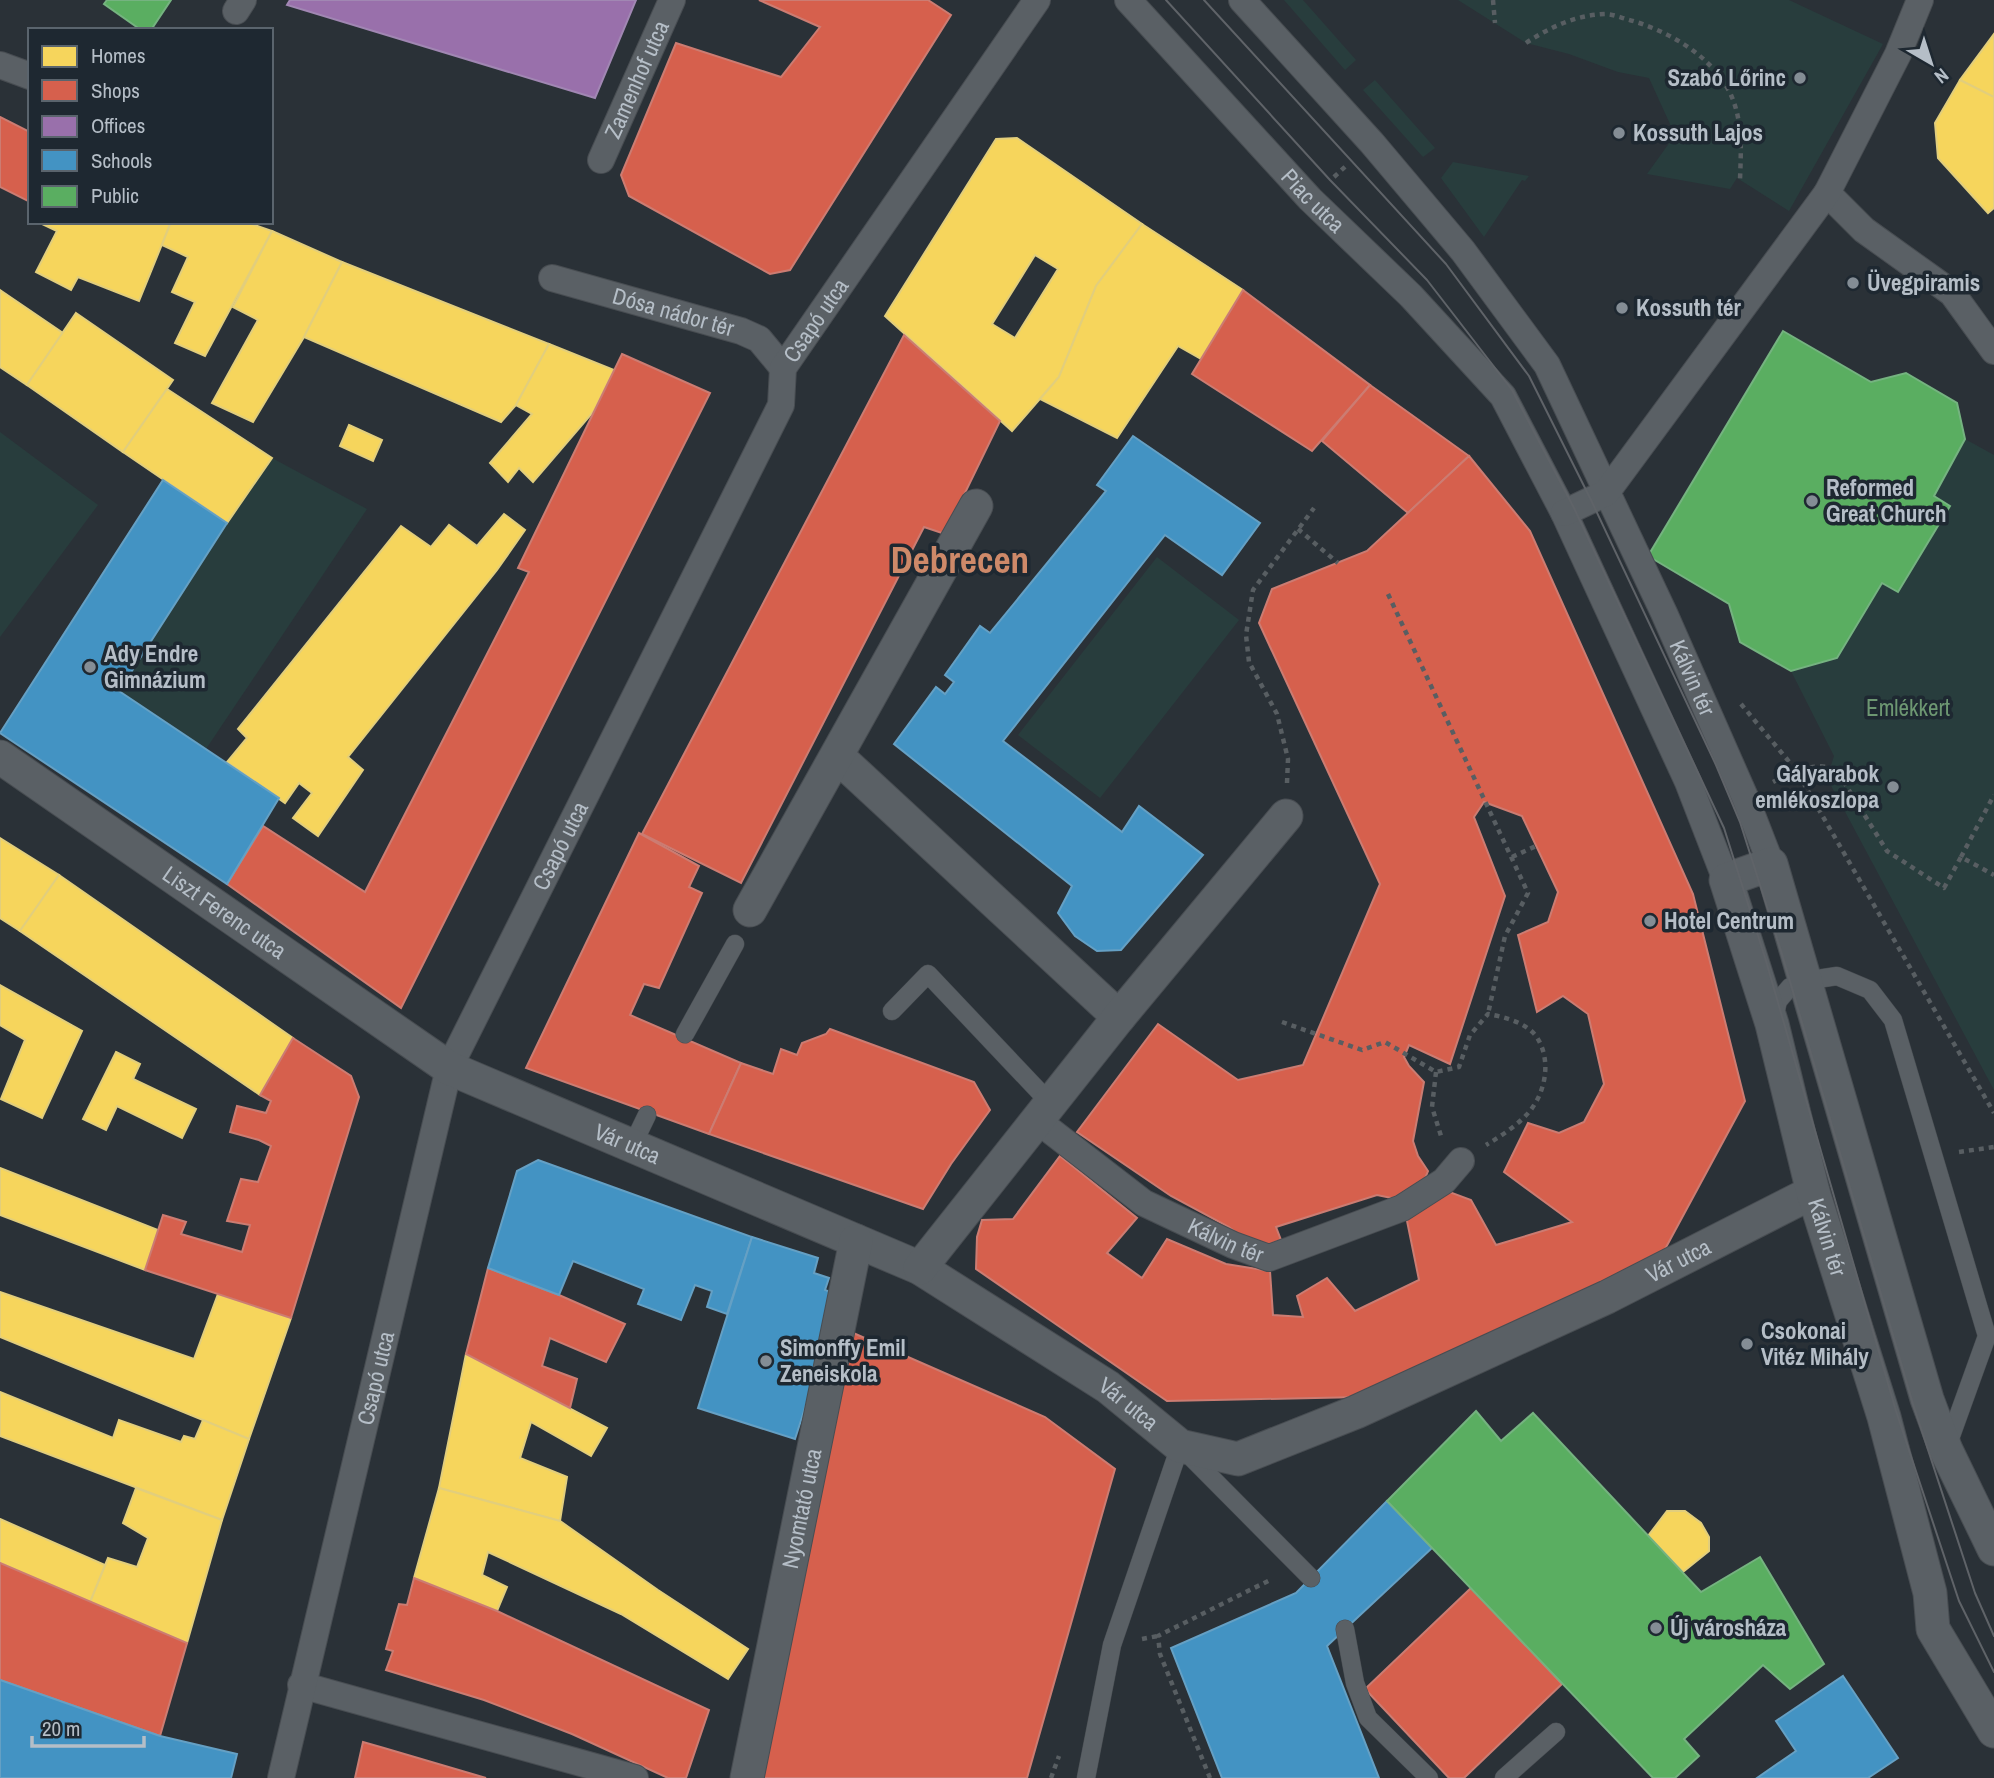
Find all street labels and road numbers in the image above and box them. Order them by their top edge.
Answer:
street label: Zamenhof utca [597,15,676,143]
street label: Piac utca [1275,162,1352,240]
street label: Csapó utca [776,272,856,368]
street label: Dósa nádor tér [609,280,738,344]
street label: Kálvin tér [1663,635,1723,721]
street label: Csapó utca [525,796,595,895]
street label: Liszt Ferenc utca [157,858,293,966]
street label: Vár utca [590,1116,666,1171]
street label: Kálvin tér [1801,1194,1855,1280]
street label: Kálvin tér [1183,1210,1269,1270]
street label: Vár utca [1640,1231,1716,1290]
street label: Csapó utca [349,1327,401,1428]
street label: Vár utca [1093,1369,1166,1438]
street label: Nyomtató utca [774,1445,829,1571]

